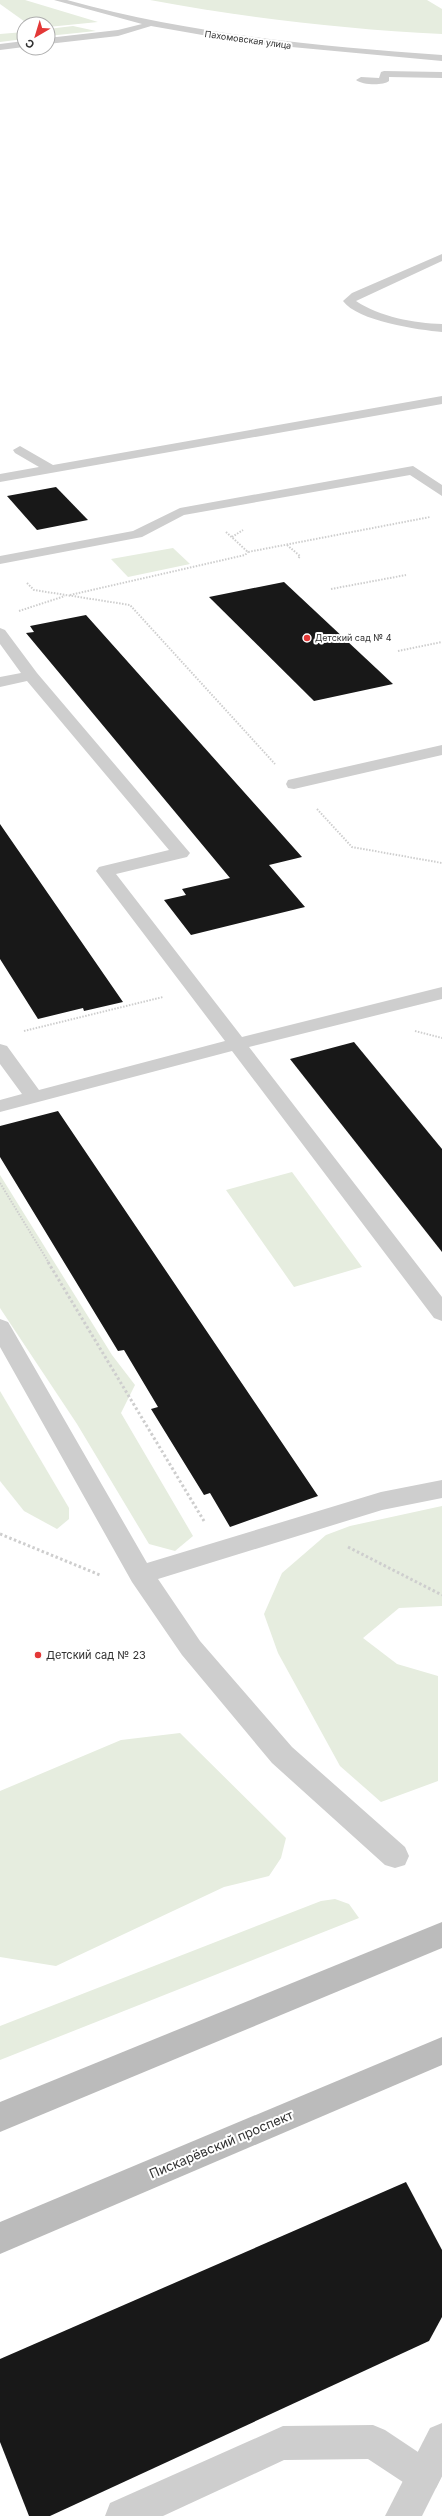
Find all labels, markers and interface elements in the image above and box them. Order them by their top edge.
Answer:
north arrow [16,16,56,56]
street label: Пахомовская улица [204,28,292,51]
text: С [22,36,37,52]
place label: Детский сад № 4 [315,632,392,643]
marker: Детский сад № 4 [302,633,312,643]
place label: Детский сад № 23 [46,1648,146,1662]
marker: Детский сад № 23 [33,1650,43,1660]
street label: Пискарёвский проспект [147,2106,295,2182]

